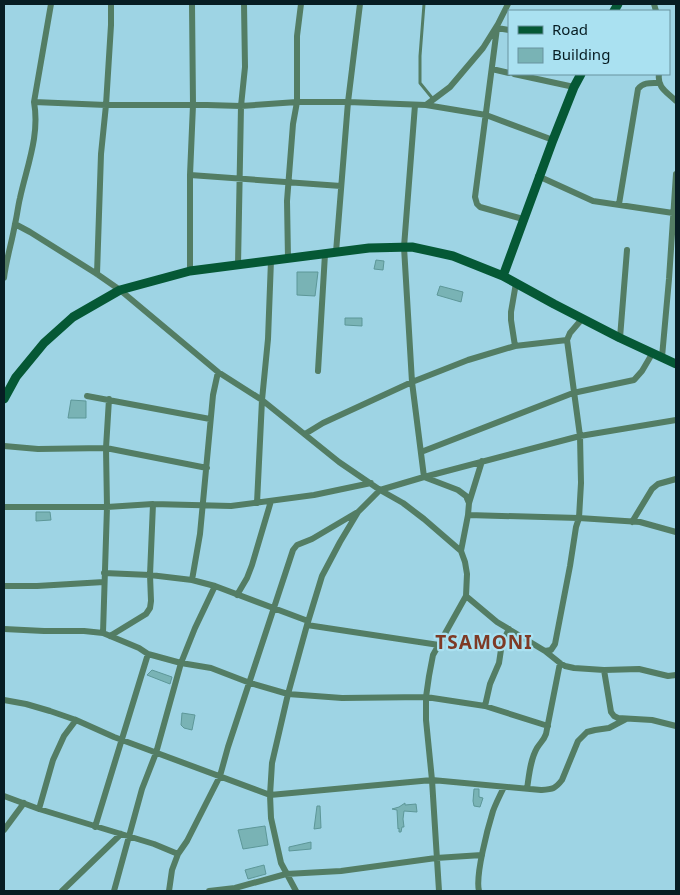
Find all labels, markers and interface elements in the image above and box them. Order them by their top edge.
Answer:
legend [508,10,670,75]
text: Road [552,19,588,39]
text: Building [552,44,610,64]
district label: TSAMONI [435,629,533,655]

